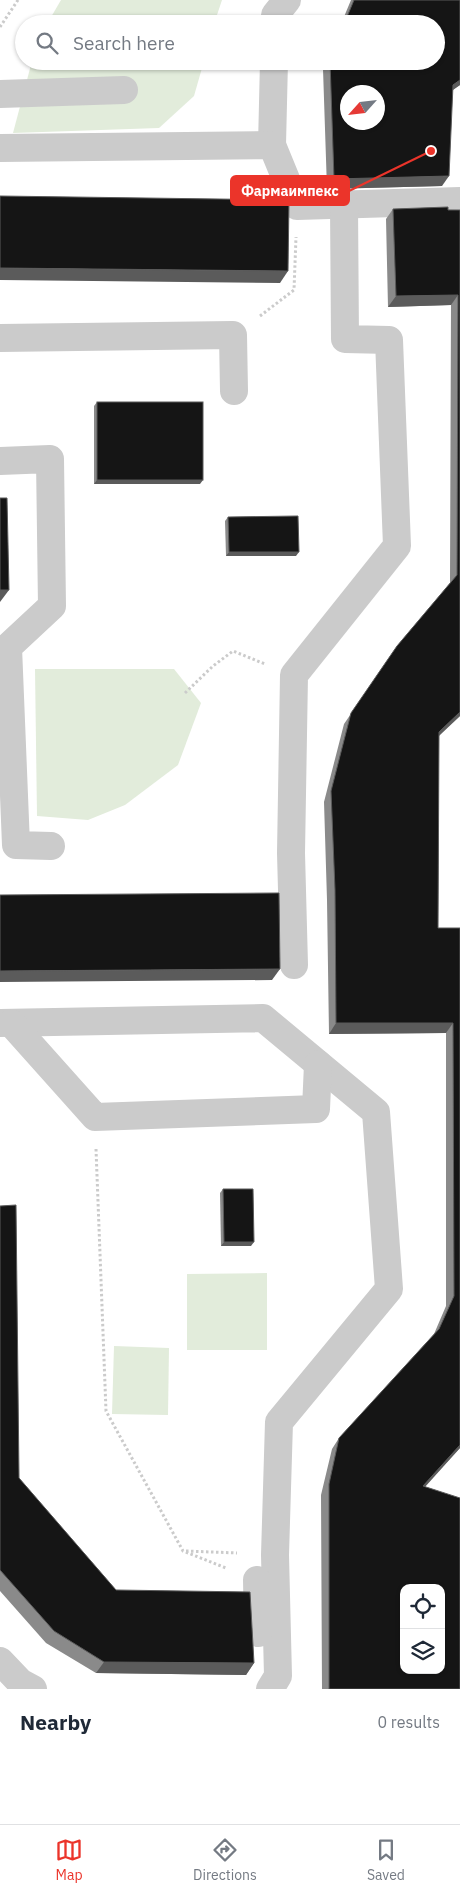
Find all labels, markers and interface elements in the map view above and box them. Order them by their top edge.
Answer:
search box [15,15,445,70]
icon: search [33,29,61,57]
text: Search here [73,31,175,55]
north arrow [340,85,385,130]
callout: Фармаимпекс [231,176,349,205]
text: Фармаимпекс [241,182,339,200]
map controls [400,1584,445,1674]
button: locate [400,1584,445,1629]
button: layers [400,1629,445,1674]
text: Nearby [20,1708,91,1736]
text: 0 results [377,1712,440,1732]
tab: Map [55,1836,83,1884]
tab: Directions [193,1836,257,1884]
tab: Saved [367,1836,405,1884]

